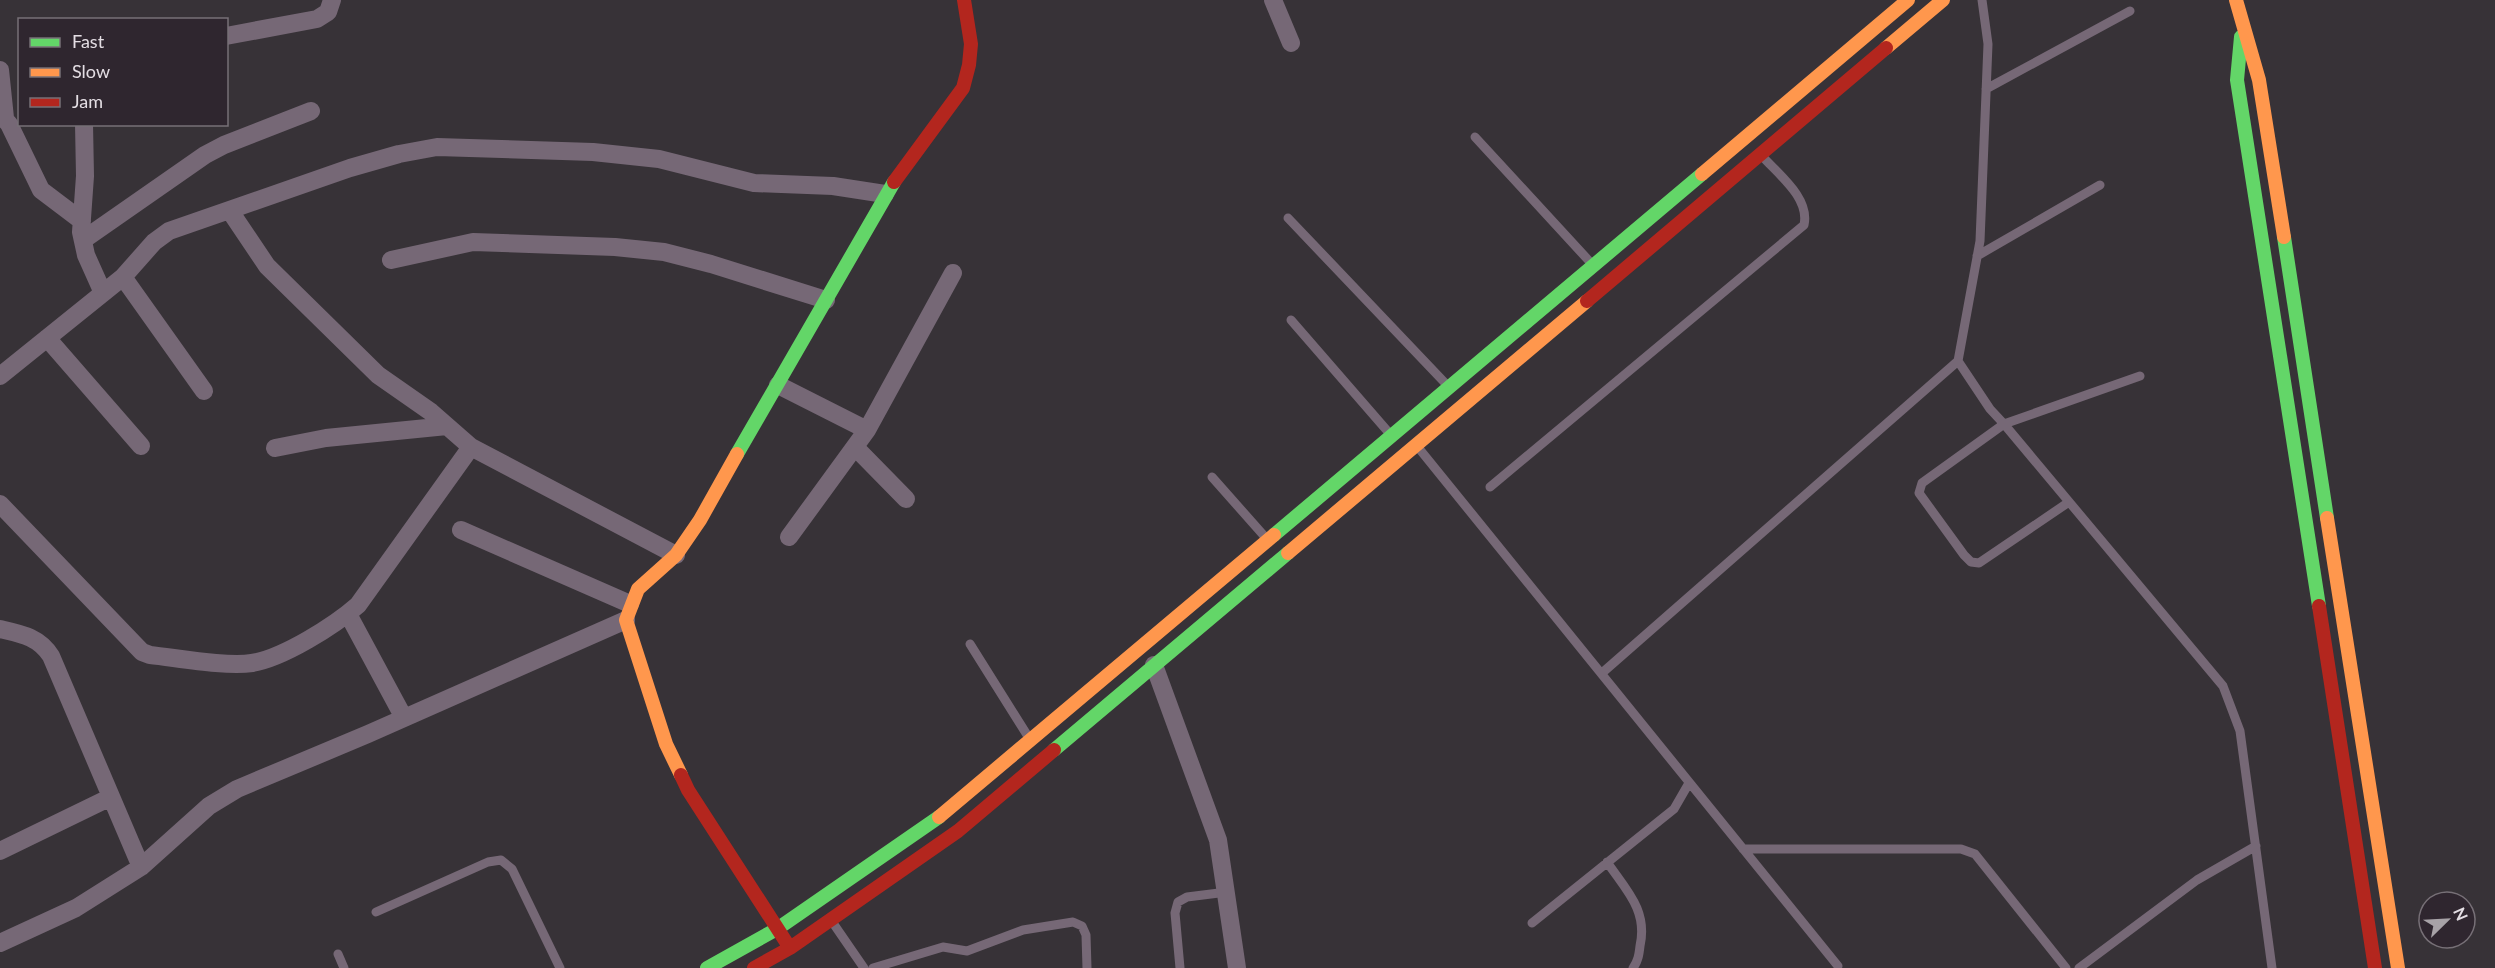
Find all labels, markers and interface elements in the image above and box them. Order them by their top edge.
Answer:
legend [18,18,228,126]
text: Fast [72,30,105,52]
text: Slow [72,60,110,82]
text: Jam [72,90,103,112]
north arrow [2417,890,2477,950]
text: N [2450,904,2472,923]

